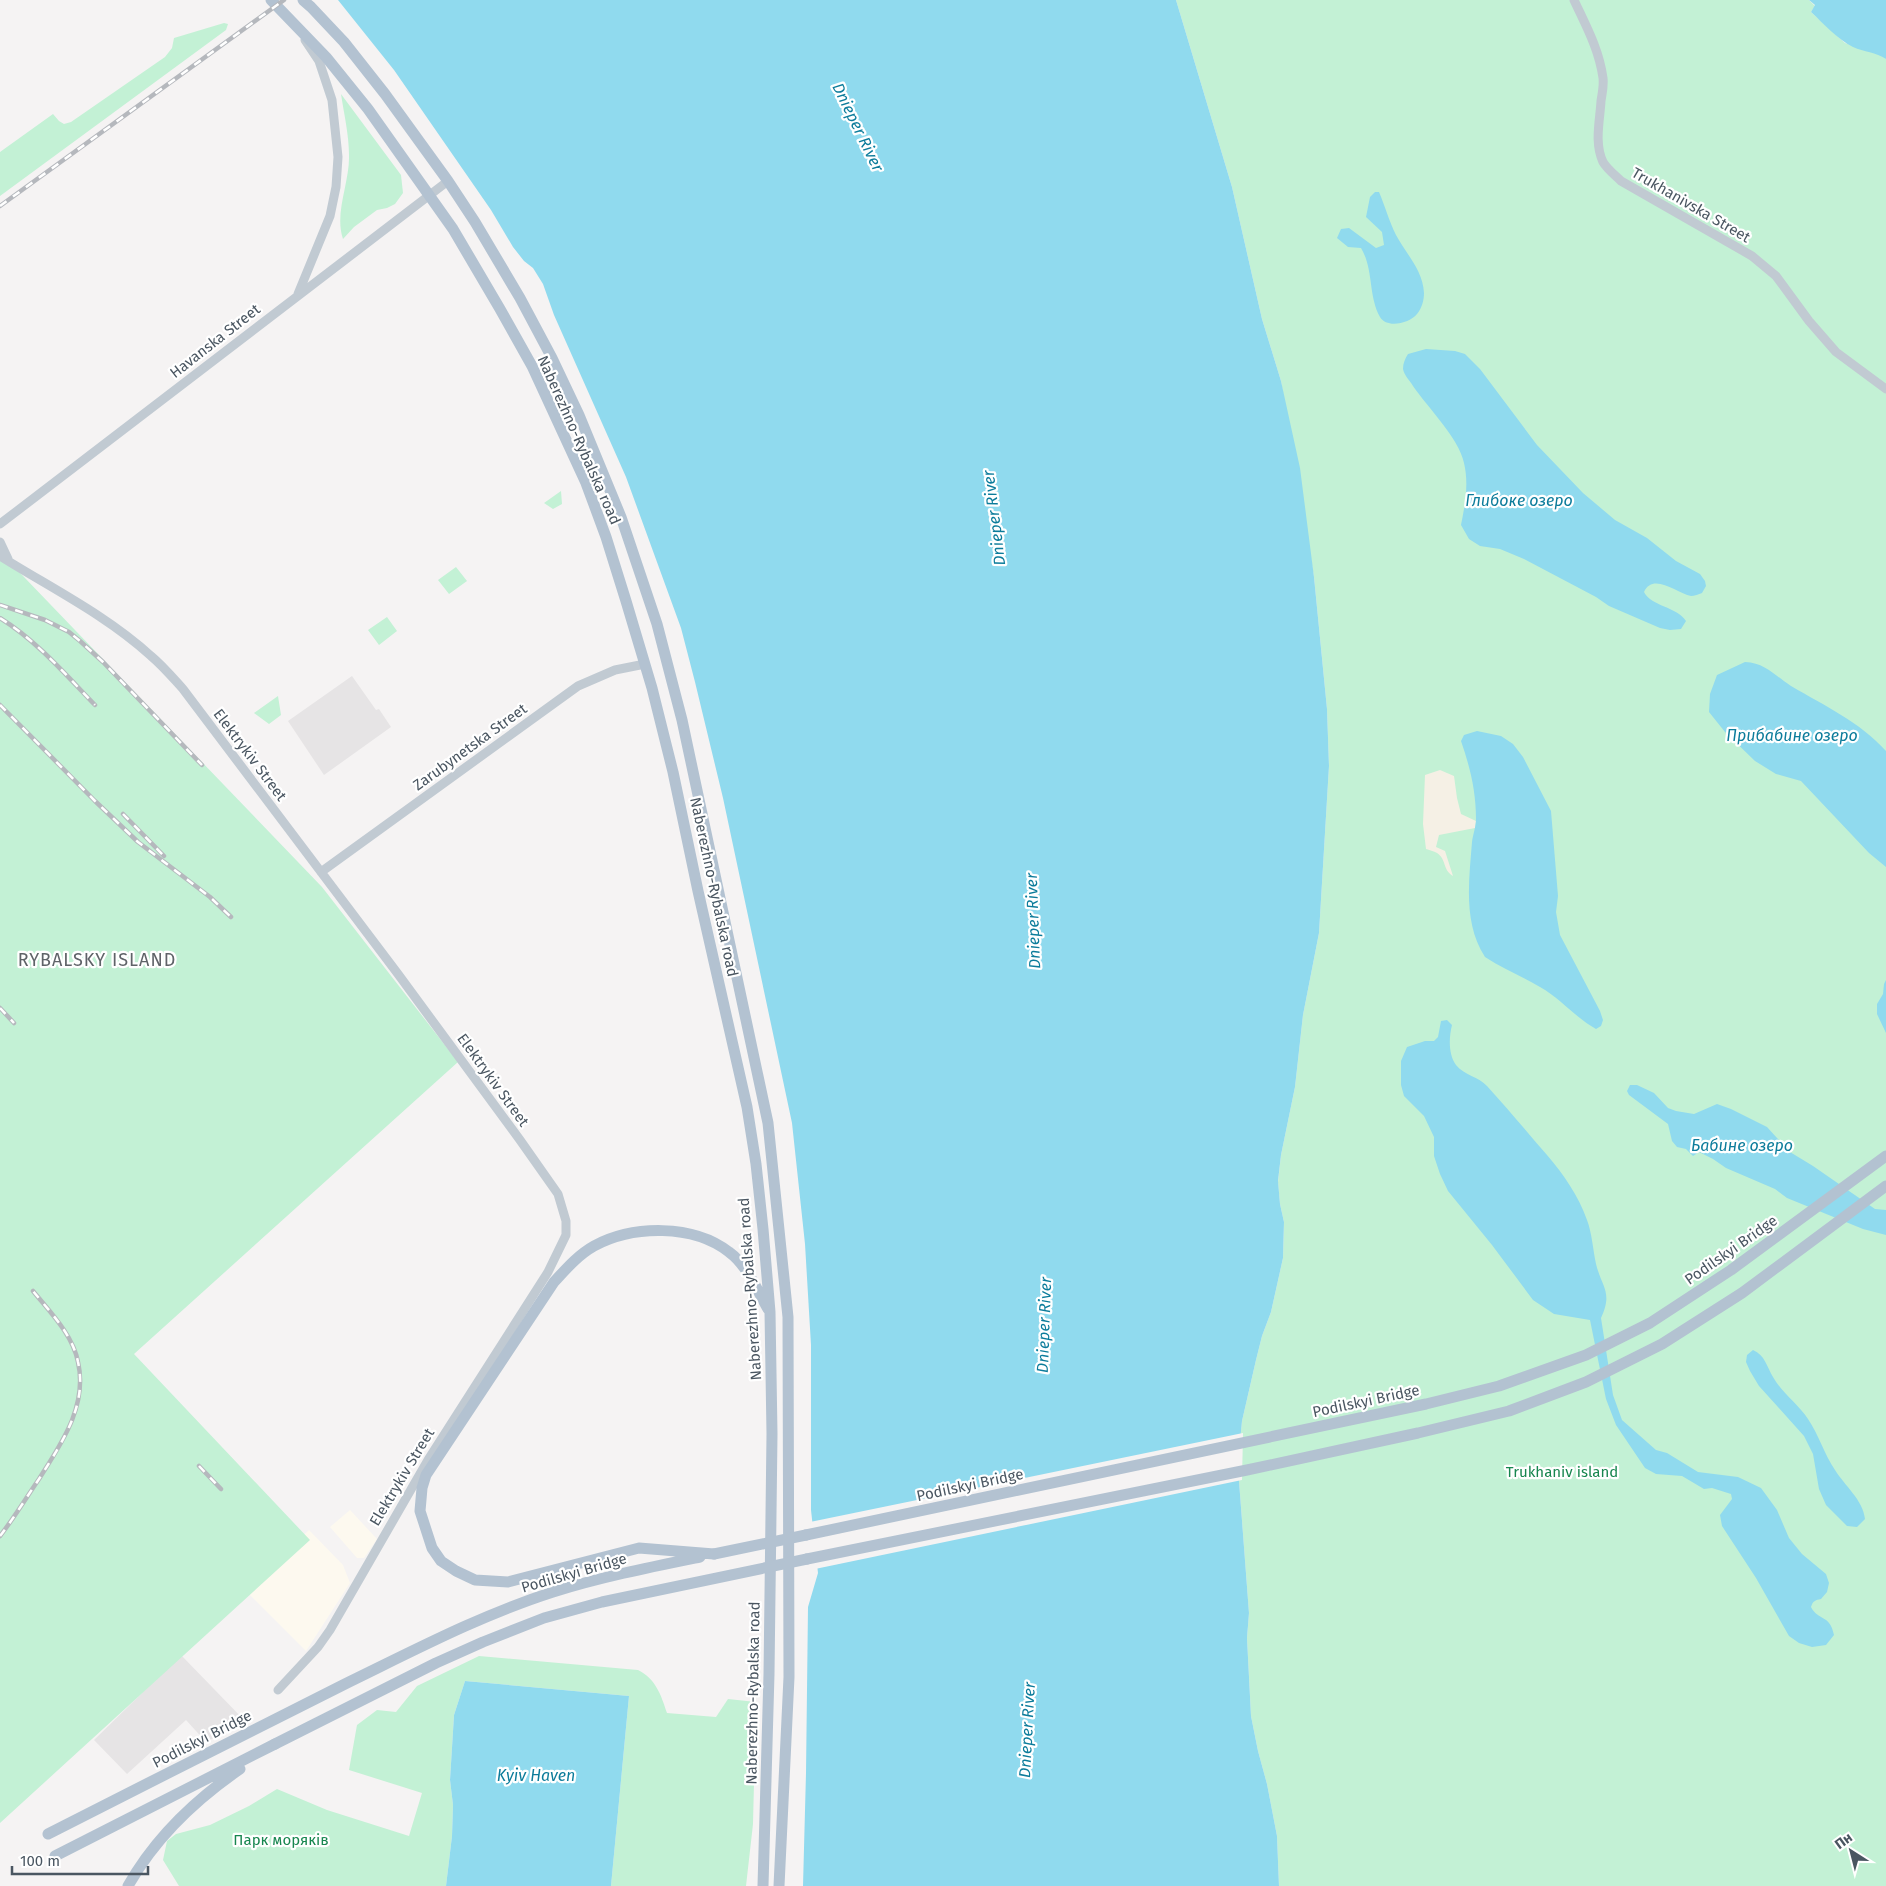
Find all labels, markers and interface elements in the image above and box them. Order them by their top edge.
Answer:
water label: Dnieper River [828,80,888,175]
street label: Trukhanivska Street [1628,164,1754,247]
street label: Havanska Street [166,300,264,382]
street label: Naberezhno-Rybalska road [534,353,624,527]
water label: Dnieper River [979,468,1009,567]
water label: Глибоке озеро [1465,491,1573,510]
street label: Zarubynetska Street [410,699,531,794]
street label: Elektrykiv Street [210,705,291,805]
water label: Прибабине озеро [1726,726,1858,745]
street label: Naberezhno-Rybalska road [686,796,742,978]
water label: Dnieper River [1022,872,1044,969]
district label: RYBALSKY ISLAND [18,949,176,971]
street label: Elektrykiv Street [453,1030,533,1131]
water label: Бабине озеро [1691,1136,1793,1155]
street label: Naberezhno-Rybalska road [735,1197,765,1381]
street label: Podilskyi Bridge [1681,1211,1781,1289]
water label: Dnieper River [1033,1276,1055,1373]
street label: Podilskyi Bridge [1311,1381,1421,1421]
street label: Elektrykiv Street [366,1424,439,1529]
park label: Trukhaniv island [1506,1463,1618,1481]
street label: Podilskyi Bridge [915,1465,1025,1505]
street label: Podilskyi Bridge [519,1549,629,1597]
street label: Naberezhno-Rybalska road [742,1601,764,1785]
water label: Dnieper River [1015,1681,1039,1779]
street label: Podilskyi Bridge [149,1706,255,1772]
water label: Kyiv Haven [497,1766,575,1785]
north arrow [1826,1826,1876,1876]
text: Пн [1832,1829,1856,1853]
park label: Парк моряків [233,1831,329,1849]
scale bar [12,1844,149,1876]
text: 100 m [20,1852,60,1870]

